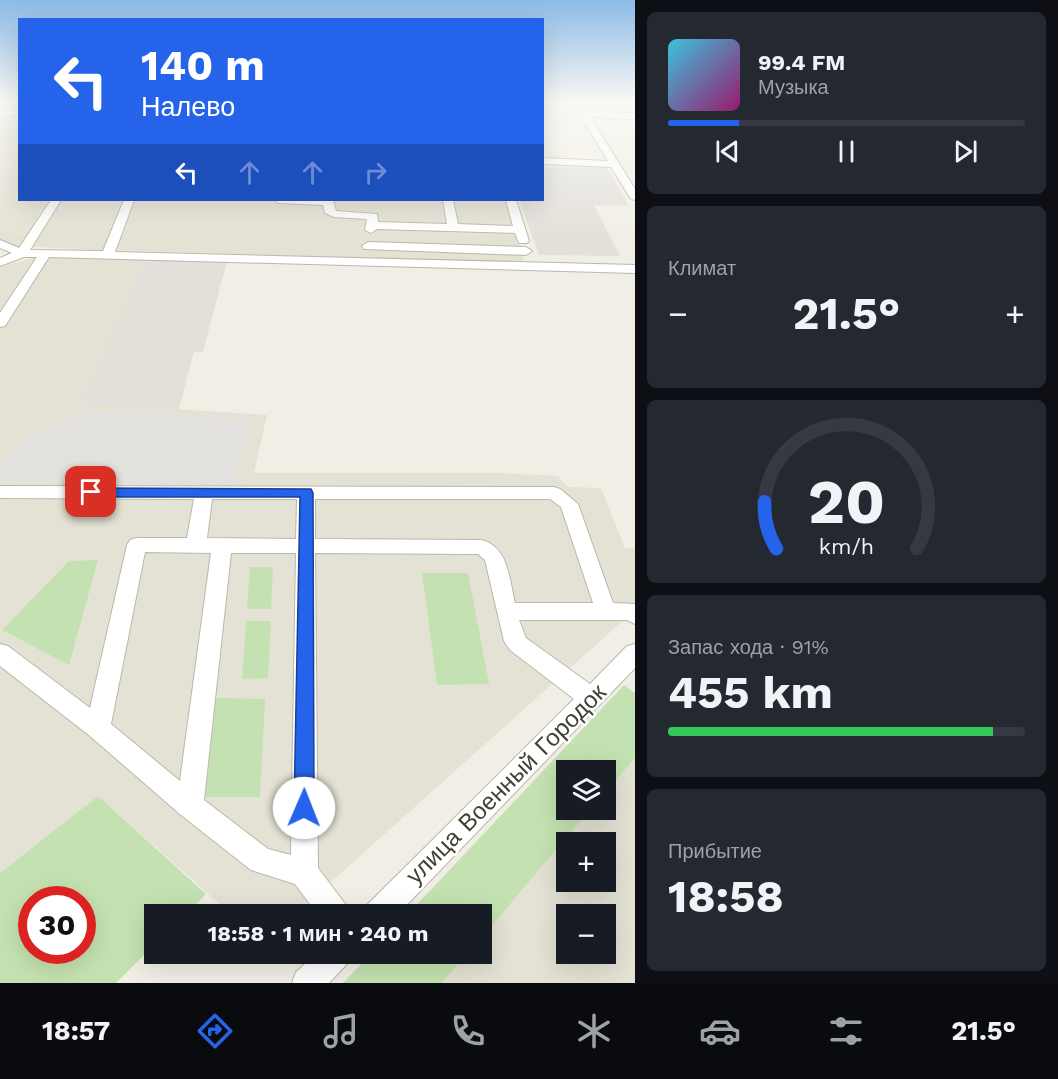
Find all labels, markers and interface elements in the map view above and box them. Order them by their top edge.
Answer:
text: 140 m [141,41,265,90]
icon: left [42,42,120,120]
text: 99.4 FM [758,50,845,75]
text: Музыка [758,75,829,99]
text: Налево [141,91,235,123]
icon: previous [711,135,744,168]
icon: pause [830,135,863,168]
icon: next [949,135,982,168]
icon: left [170,156,203,189]
icon: ahead [233,156,266,189]
icon: ahead [296,156,329,189]
icon: right [359,156,392,189]
text: Климат [668,256,736,280]
text: 21.5° [793,287,900,340]
text: − [668,294,688,333]
text: + [1005,294,1025,333]
text: 20 [808,465,885,538]
pin [65,466,116,517]
icon: arrive [74,475,107,508]
text: km/h [819,534,874,559]
text: Запас хода · 91% [668,635,829,659]
text: 455 km [668,666,833,719]
street label: улица Военный Городок [400,678,612,890]
map controls [556,760,616,964]
button: layers [556,760,616,820]
position arrow [272,776,336,840]
button: + [556,832,616,892]
text: Прибытие [668,839,762,863]
text: 18:58 [668,870,784,923]
speed limit sign: 30 [18,886,96,964]
button: − [556,904,616,964]
text: 18:58 · 1 мин · 240 m [208,921,428,946]
icon: directions [194,1010,236,1052]
icon: music [320,1010,362,1052]
icon: phone [447,1010,489,1052]
icon: climate [573,1010,615,1052]
icon: car [699,1010,741,1052]
icon: filters [825,1010,867,1052]
text: 18:57 [42,1015,110,1047]
text: 21.5° [951,1015,1016,1047]

